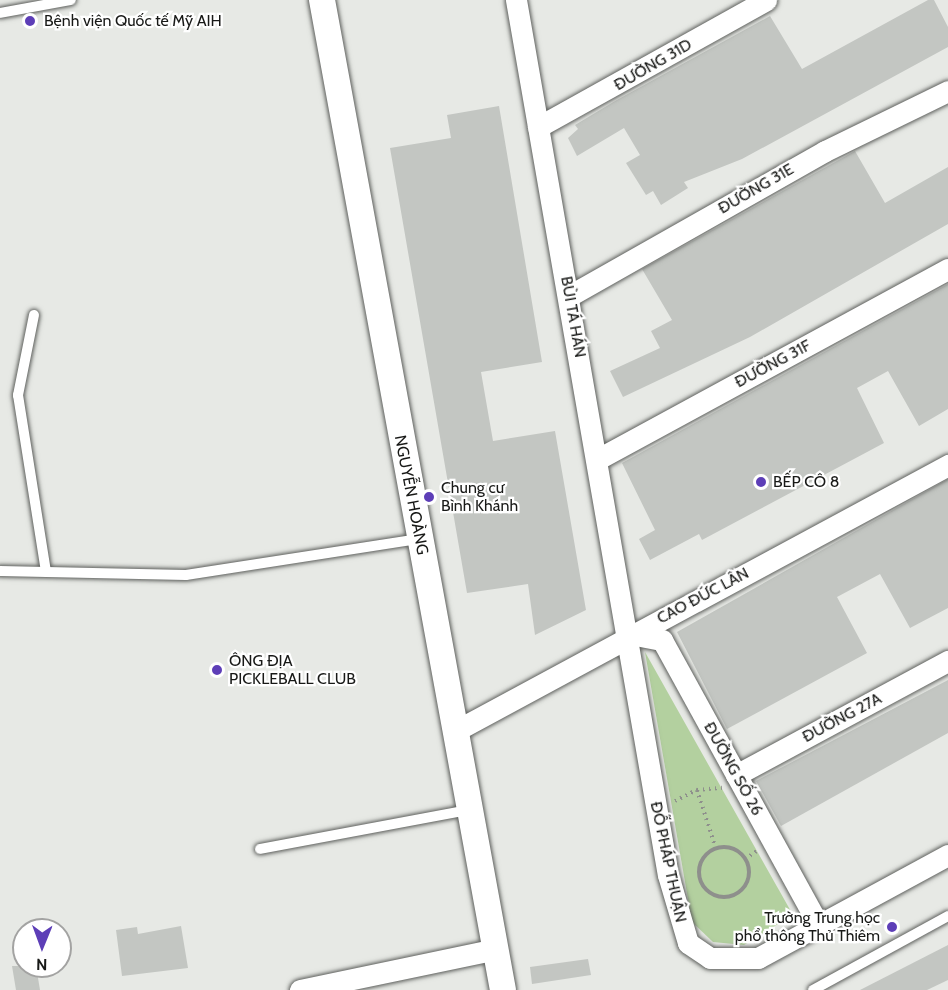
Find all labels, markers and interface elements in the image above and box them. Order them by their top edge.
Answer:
place label: Bệnh viện Quốc tế Mỹ AIH [44,11,222,31]
marker: Bệnh viện Quốc tế Mỹ AIH [21,12,39,30]
street label: ĐƯỜNG 31D [611,35,695,95]
street label: ĐƯỜNG 31E [715,160,797,218]
street label: BÙI TÁ HÁN [556,275,590,359]
street label: ĐƯỜNG 31F [732,336,814,392]
street label: NGUYỄN HOÀNG [390,433,432,557]
place label: BẾP CÔ 8 [773,472,839,492]
marker: BẾP CÔ 8 [754,475,768,489]
place label: Chung cư Bình Khánh [441,478,518,516]
marker: Chung cư Bình Khánh [422,490,436,504]
street label: CAO ĐỨC LÂN [654,564,752,628]
place label: ÔNG ĐỊA PICKLEBALL CLUB [229,651,356,689]
marker: ÔNG ĐỊA PICKLEBALL CLUB [210,663,224,677]
street label: ĐƯỜNG 27A [799,689,885,747]
street label: ĐƯỜNG SỐ 26 [699,719,767,819]
street label: ĐỖ PHÁP THUẬN [646,800,690,924]
place label: Trường Trung học phổ thông Thủ Thiêm [735,908,880,946]
north arrow [12,918,72,978]
marker: Trường Trung học phổ thông Thủ Thiêm [885,920,899,934]
text: N [36,955,48,974]

